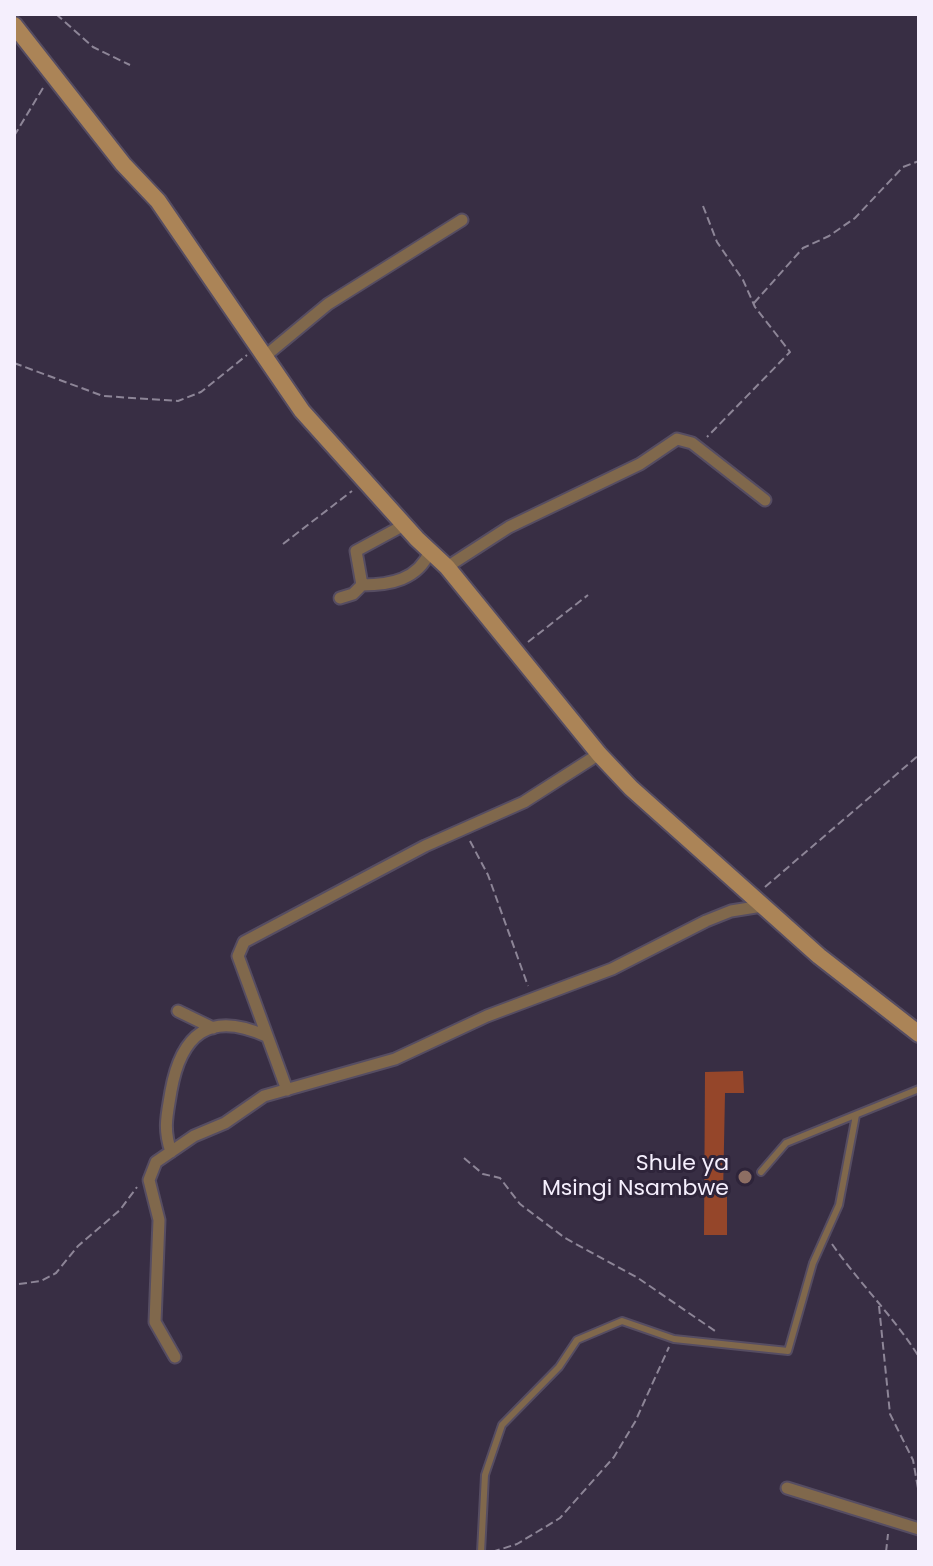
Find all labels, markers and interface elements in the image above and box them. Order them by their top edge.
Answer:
place label: Shule ya Msingi Nsambwe [542,1151,729,1202]
marker: Shule ya Msingi Nsambwe [736,1168,754,1186]

